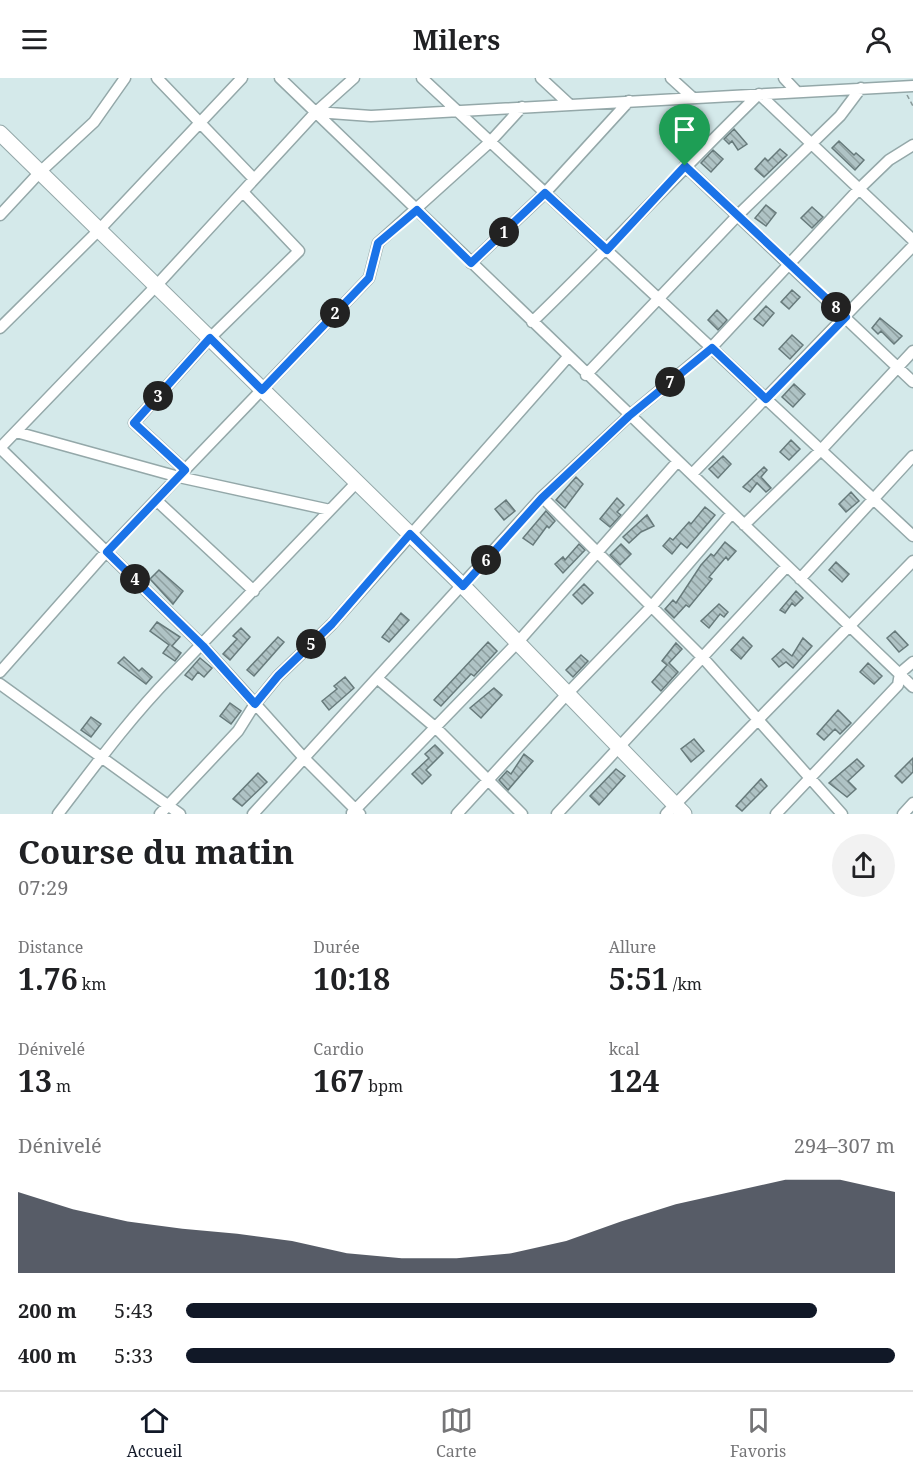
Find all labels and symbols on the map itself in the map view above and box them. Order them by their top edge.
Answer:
pin [659,104,710,166]
pin: 1 [489,217,519,247]
pin: 8 [821,292,851,322]
pin: 2 [320,298,350,328]
pin: 7 [655,367,685,397]
pin: 3 [143,381,173,411]
pin: 6 [471,545,501,575]
pin: 4 [120,564,150,594]
pin: 5 [296,629,326,659]

